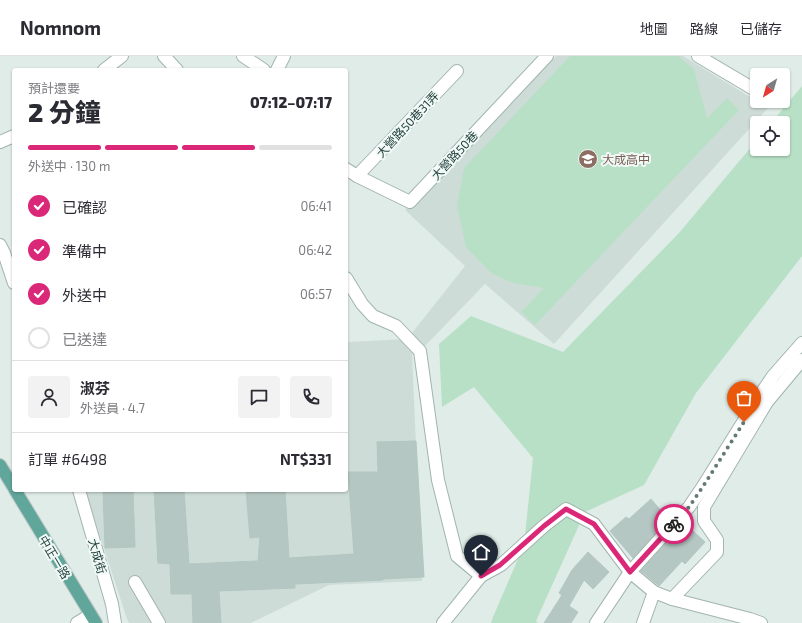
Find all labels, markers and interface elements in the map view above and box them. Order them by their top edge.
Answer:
text: Nomnom [20,16,101,39]
text: 地圖 [640,20,668,37]
text: 路線 [690,20,718,37]
text: 已儲存 [740,20,782,37]
north arrow [750,68,790,108]
map controls [750,68,790,156]
text: 預計還要 [28,80,80,96]
street label: 大營路50巷31弄 [373,88,441,160]
text: 07:12–07:17 [250,93,332,111]
text: 2 分鐘 [28,96,101,127]
button: locate [750,116,790,156]
street label: 大營路50巷 [428,128,480,182]
school or university icon: 大成高中 [577,148,599,170]
place label: 大成高中 [602,152,650,166]
text: 外送中 · 130 m [28,158,110,174]
icon: check [28,195,50,217]
text: 已確認 [62,198,107,216]
text: 06:41 [300,198,332,214]
icon: check [28,239,50,261]
text: 準備中 [62,242,107,260]
text: 06:42 [298,242,332,258]
icon: check [28,283,50,305]
text: 外送中 [62,286,107,304]
text: 06:57 [300,286,332,302]
text: 已送達 [62,330,107,348]
button: person [28,376,70,418]
button: chat [238,376,280,418]
button: phone [290,376,332,418]
text: 淑芬 [80,379,110,397]
pin [727,381,761,422]
icon: bag [733,387,755,409]
text: 外送員 · 4.7 [80,400,145,416]
text: 訂單 #6498 [28,450,107,468]
text: NT$331 [280,450,332,468]
courier [654,504,694,544]
icon: bike [663,513,685,535]
street label: 中正一路 [37,533,73,581]
pin [464,535,498,576]
street label: 大成街 [86,537,110,575]
icon: home [470,541,492,563]

